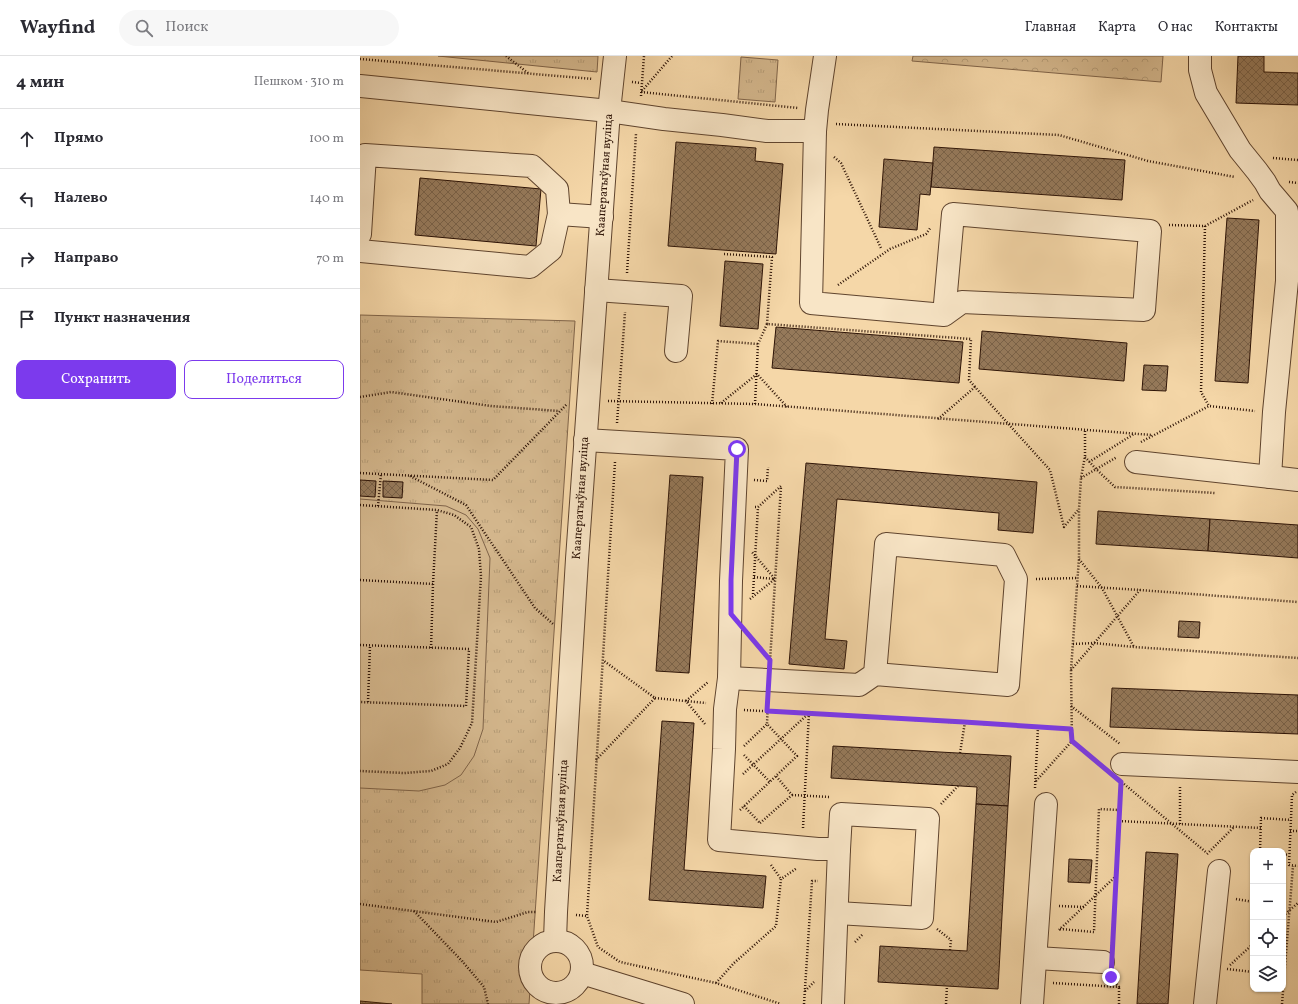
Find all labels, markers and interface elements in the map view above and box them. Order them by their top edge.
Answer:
search box [119,10,399,46]
text: Wayfind [20,15,95,41]
icon: search [133,17,155,39]
text: Поиск [165,17,208,38]
text: Главная [1025,18,1076,37]
text: Карта [1098,18,1136,37]
text: О нас [1158,18,1193,37]
text: Контакты [1215,18,1278,37]
text: 4 мин [16,71,64,94]
text: Пешком · 310 m [254,73,344,91]
street label: Кааператыўная вуліца [593,113,617,237]
icon: ahead [16,128,38,150]
text: Прямо [54,128,103,149]
text: 100 m [309,130,344,148]
icon: left [16,188,38,210]
text: Налево [54,188,108,209]
text: 140 m [310,190,344,208]
icon: right [16,248,38,270]
text: Направо [54,248,118,269]
text: 70 m [316,250,344,268]
icon: arrive [16,308,38,330]
text: Пункт назначения [54,308,190,329]
button: Сохранить [16,360,176,399]
button: Поделиться [184,360,344,399]
street label: Кааператыўная вуліца [569,436,593,560]
route start [728,440,746,458]
street label: Кааператыўная вуліца [550,759,572,883]
map controls [1250,848,1286,992]
button: + [1250,848,1286,884]
button: − [1250,884,1286,920]
button: locate [1250,920,1286,956]
button: layers [1250,956,1286,992]
route end [1102,968,1120,986]

